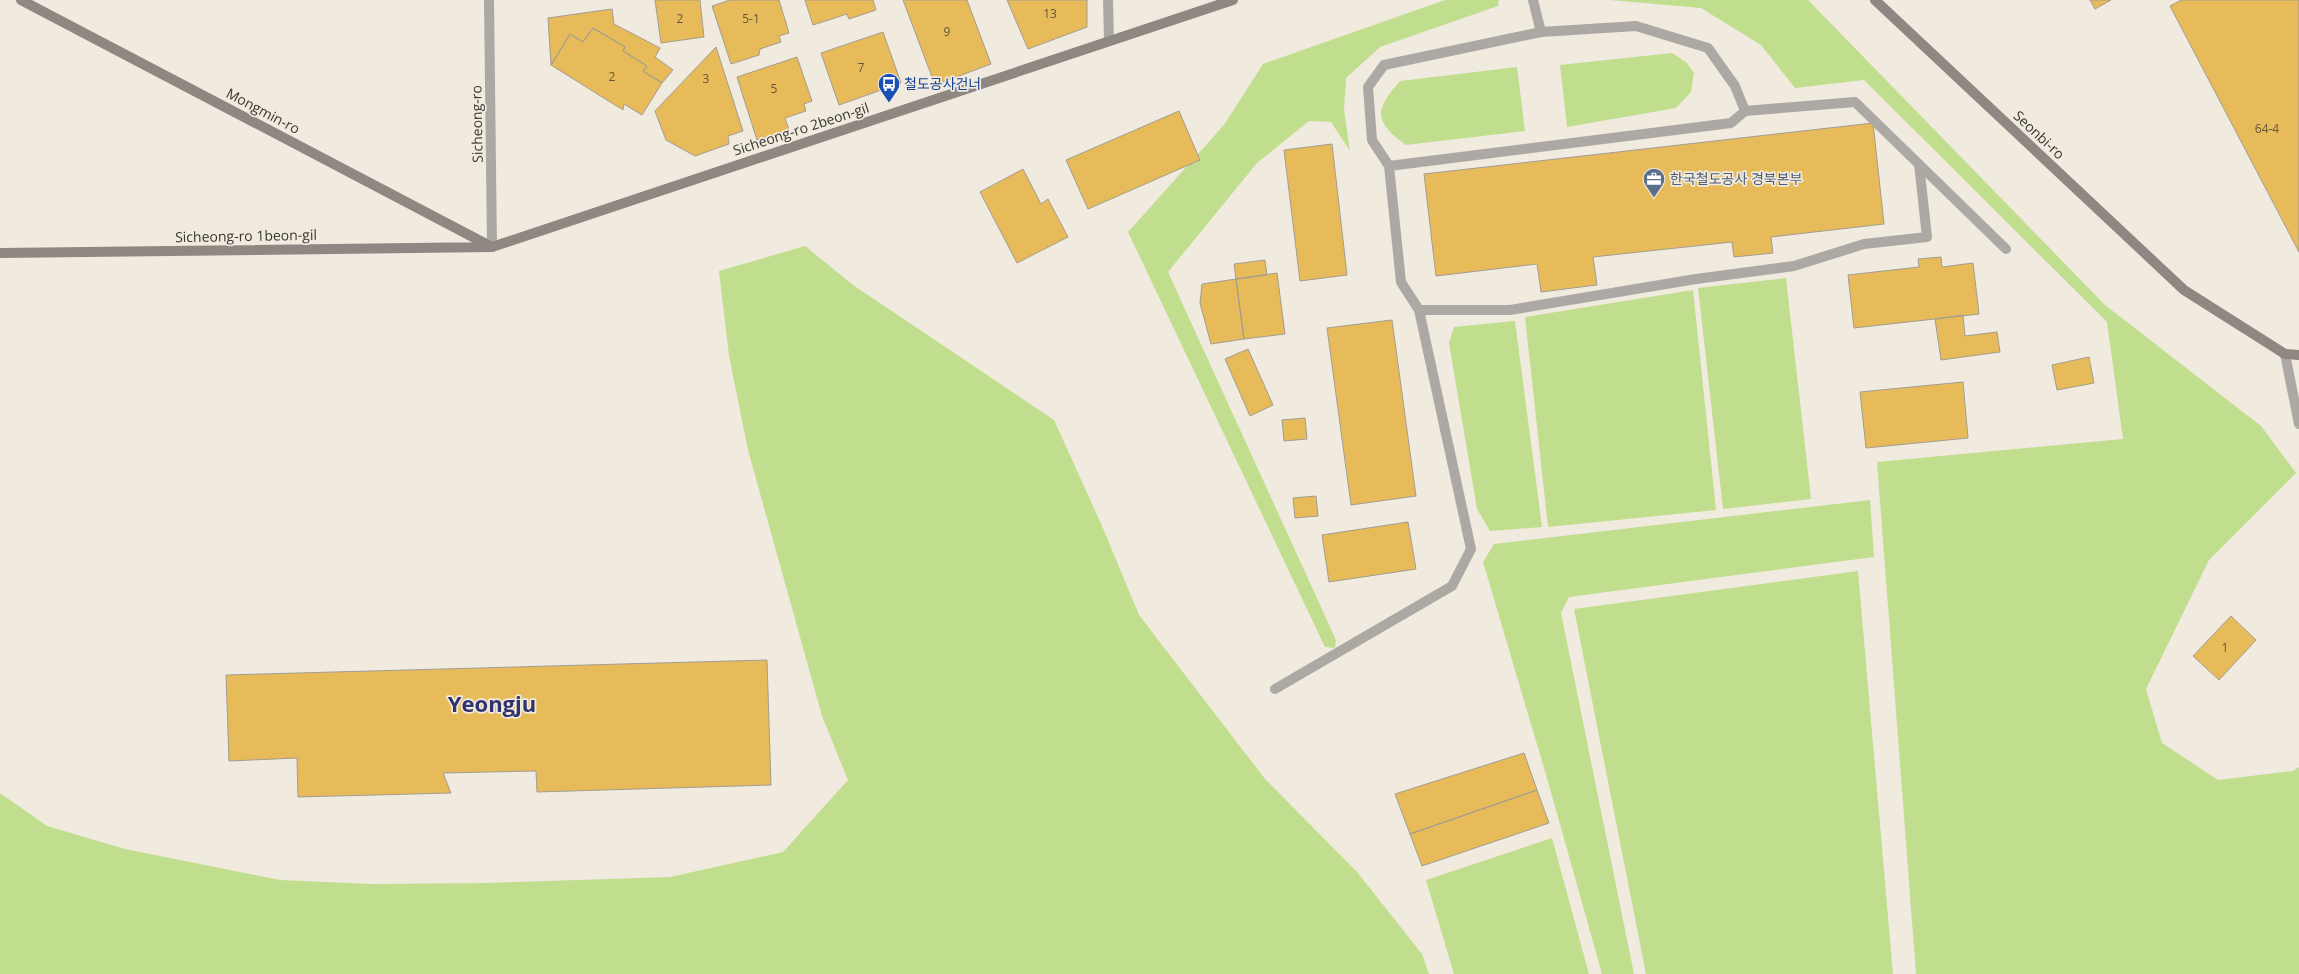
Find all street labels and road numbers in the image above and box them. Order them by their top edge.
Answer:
street label: Mongmin-ro [223,83,303,138]
street label: Sicheong-ro [466,85,487,163]
street label: Sicheong-ro 2beon-gil [730,98,871,159]
street label: Seonbi-ro [2010,106,2069,163]
street label: Sicheong-ro 1beon-gil [175,225,317,246]

